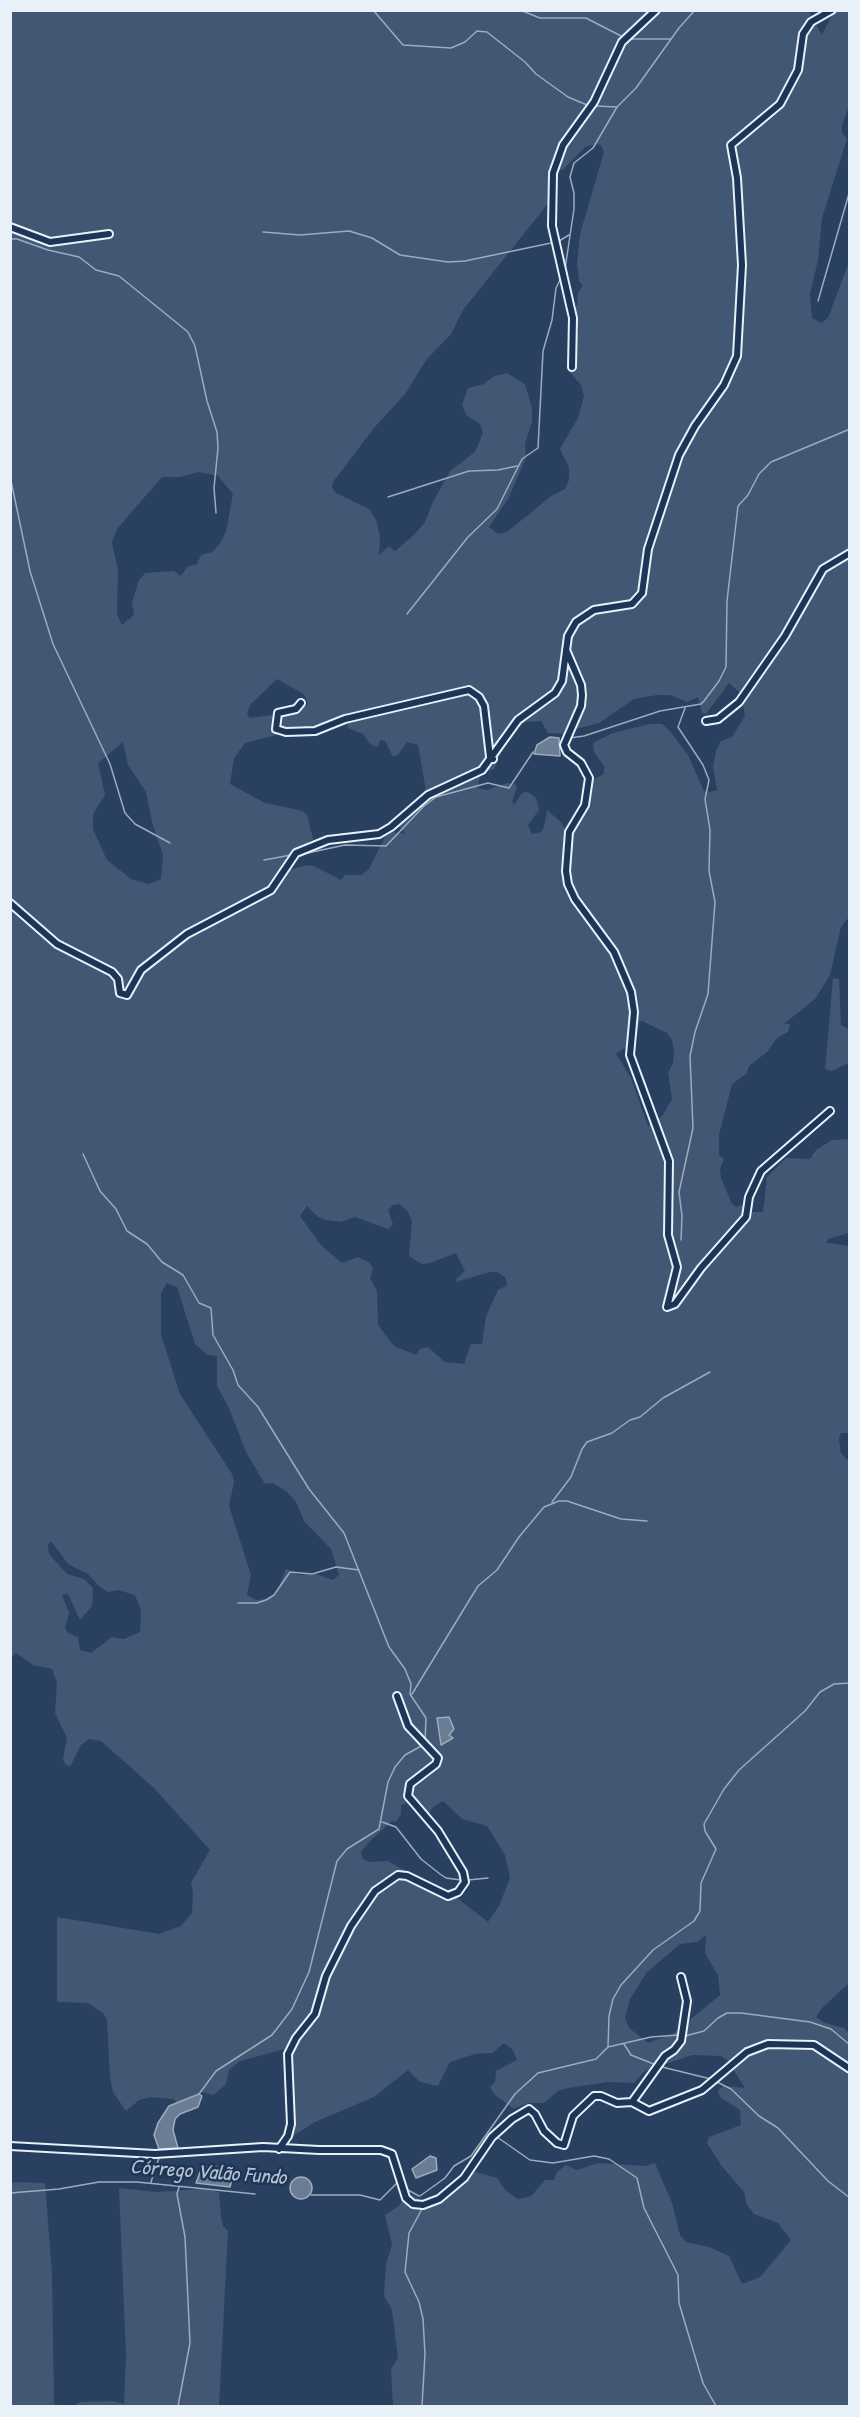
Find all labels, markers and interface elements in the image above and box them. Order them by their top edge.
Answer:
water label: Córrego Valão Fundo [129,2155,287,2191]

